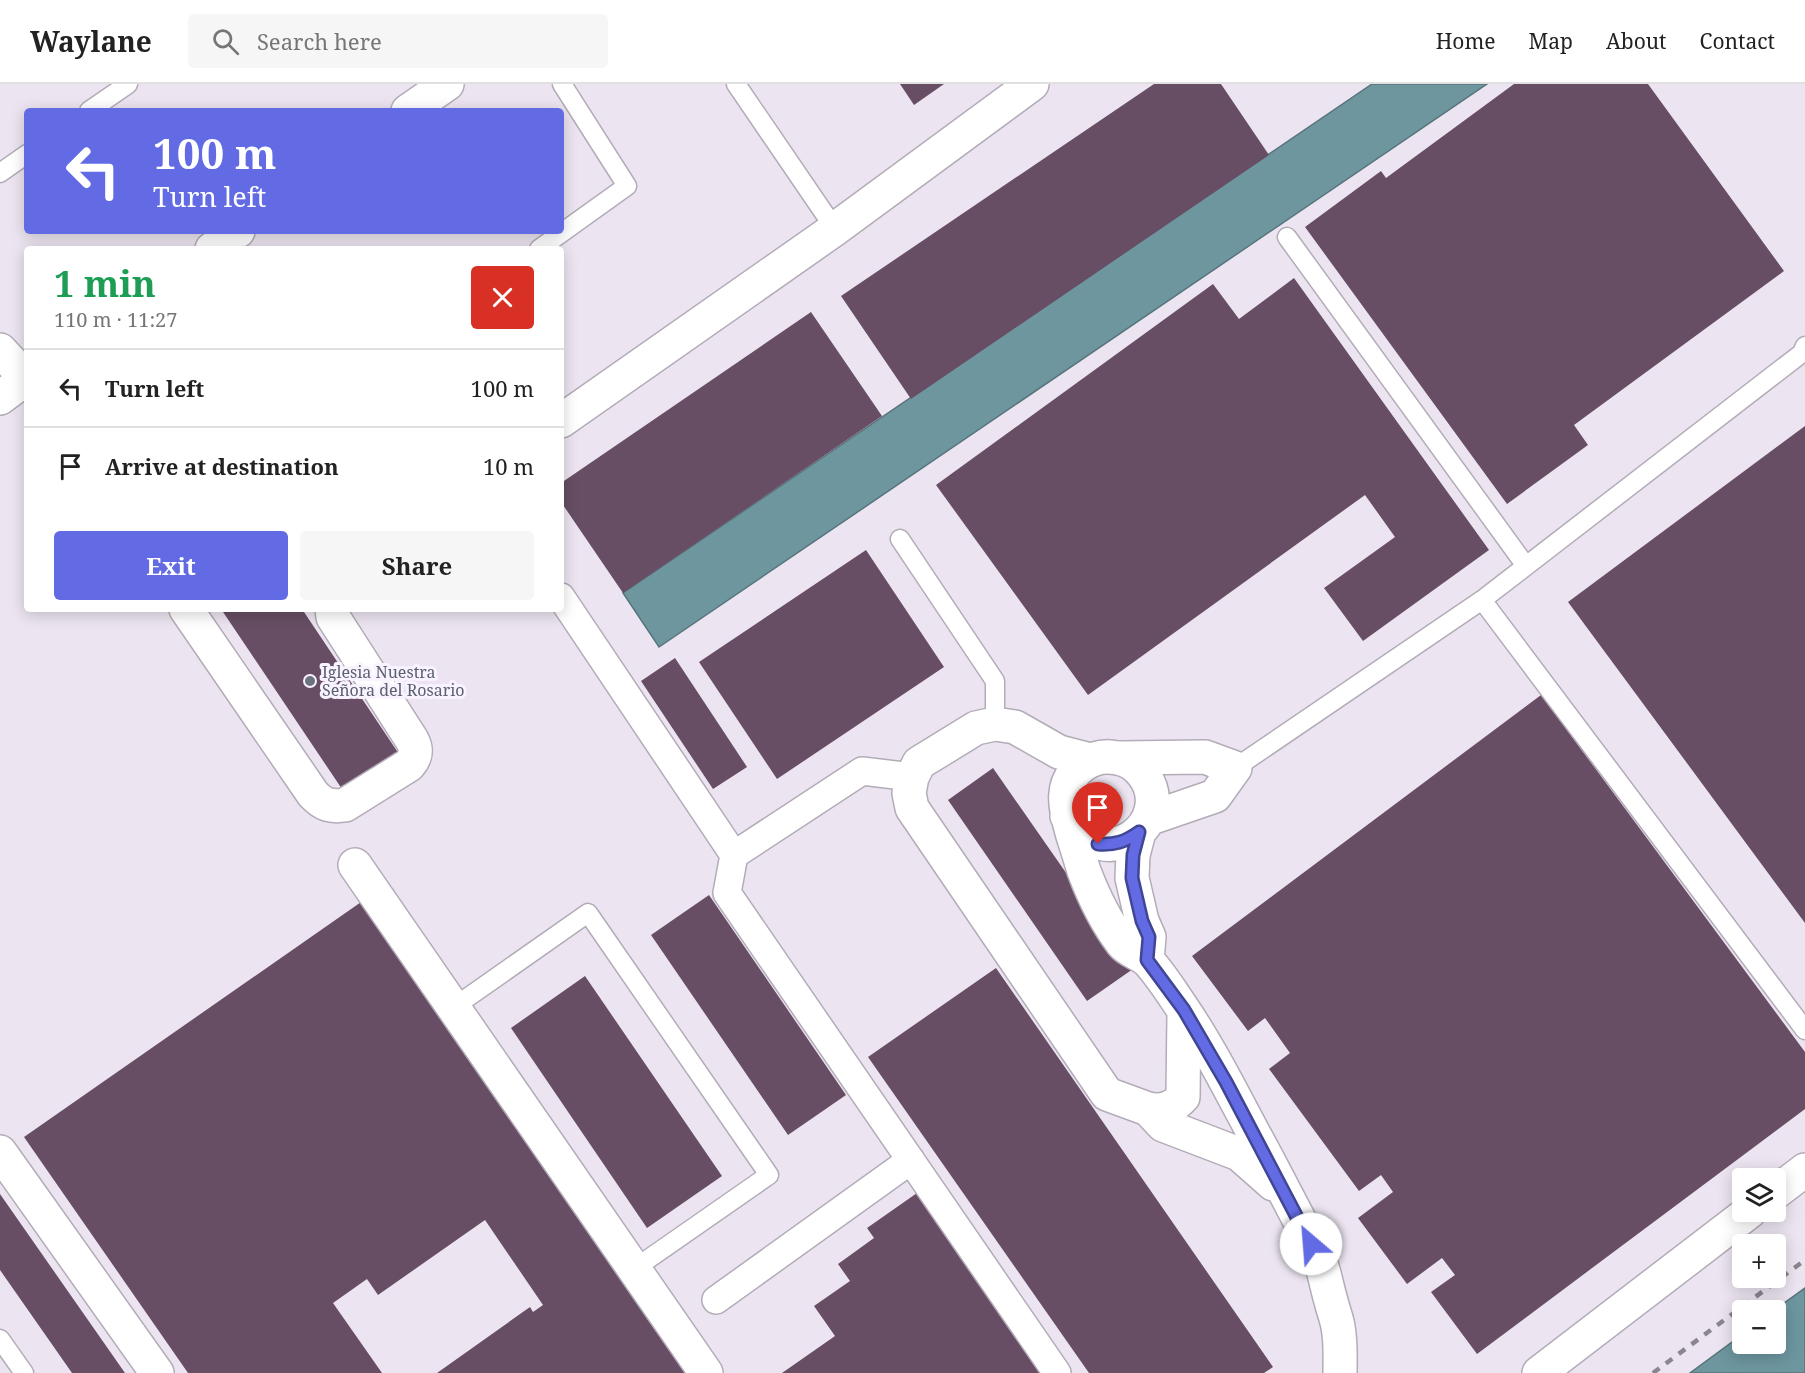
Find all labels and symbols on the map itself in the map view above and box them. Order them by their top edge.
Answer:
place label: Iglesia Nuestra Señora del Rosario [322,661,465,701]
marker: Iglesia Nuestra Señora del Rosario [303,674,317,688]
pin [1072,782,1123,844]
position arrow [1279,1212,1343,1276]

